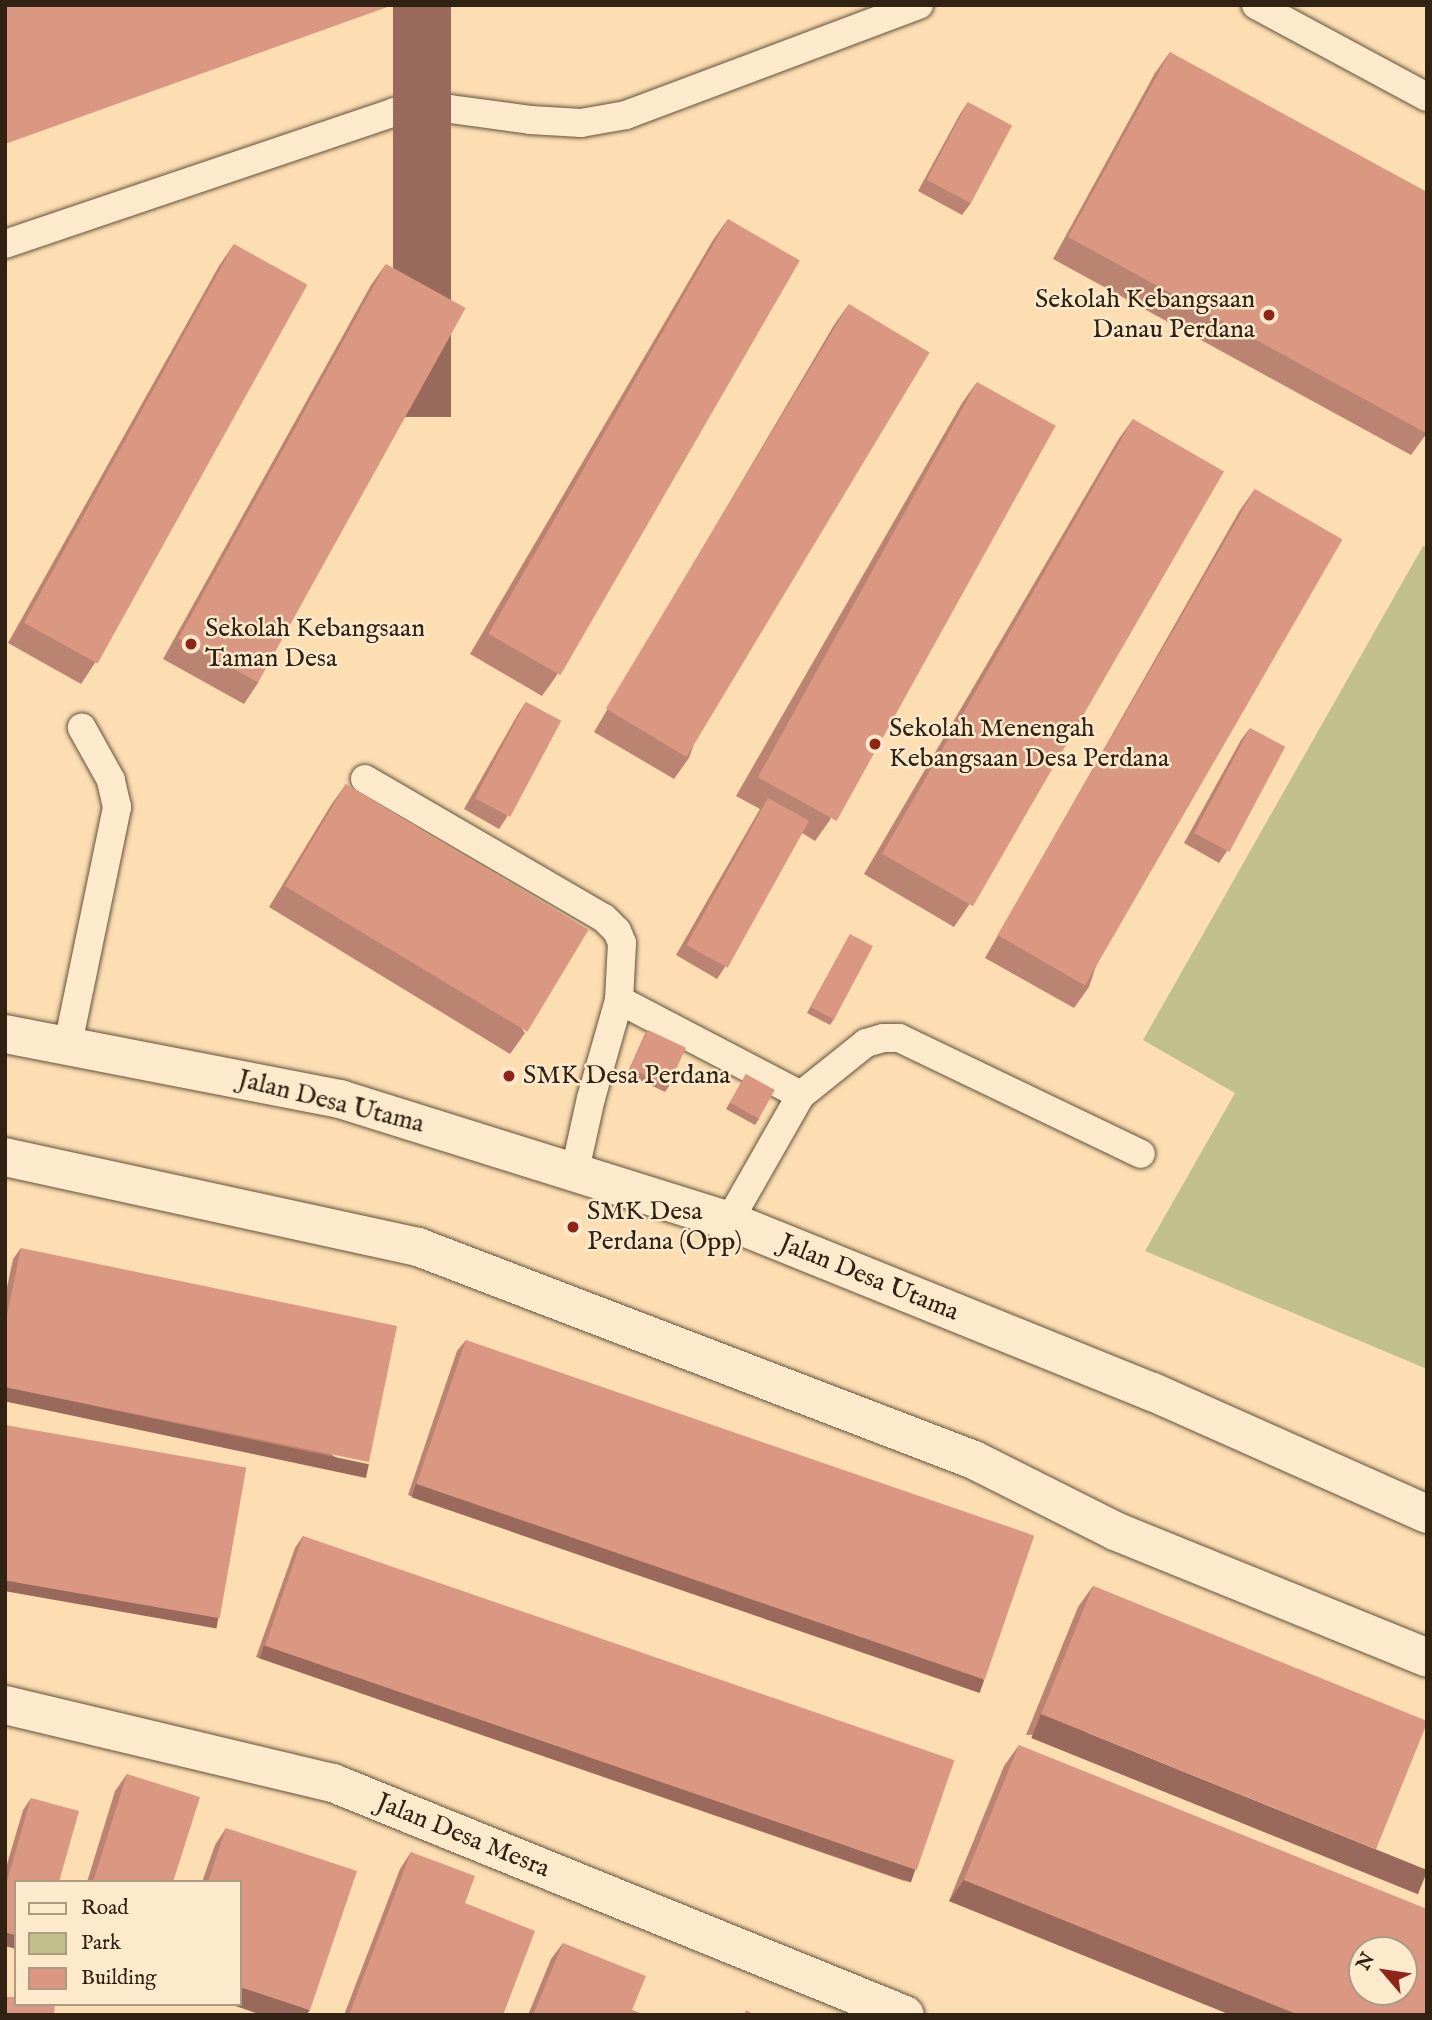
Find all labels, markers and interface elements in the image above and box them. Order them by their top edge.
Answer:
place label: Sekolah Kebangsaan Danau Perdana [1035,284,1255,346]
marker: Sekolah Kebangsaan Danau Perdana [1261,307,1277,323]
place label: Sekolah Kebangsaan Taman Desa [205,613,425,674]
marker: Sekolah Kebangsaan Taman Desa [183,636,199,652]
place label: Sekolah Menengah Kebangsaan Desa Perdana [889,713,1169,774]
marker: Sekolah Menengah Kebangsaan Desa Perdana [867,736,883,752]
place label: SMK Desa Perdana [523,1060,730,1092]
street label: Jalan Desa Utama [235,1064,427,1140]
marker: SMK Desa Perdana [501,1068,517,1084]
place label: SMK Desa Perdana (Opp) [587,1196,742,1258]
marker: SMK Desa Perdana (Opp) [565,1219,581,1235]
street label: Jalan Desa Utama [775,1228,963,1328]
street label: Jalan Desa Mesra [372,1787,554,1885]
legend [14,1880,242,2006]
text: Road [81,1895,128,1922]
text: Park [81,1930,121,1957]
north arrow [1348,1936,1418,2006]
text: N [1352,1949,1381,1975]
text: Building [81,1965,156,1992]

